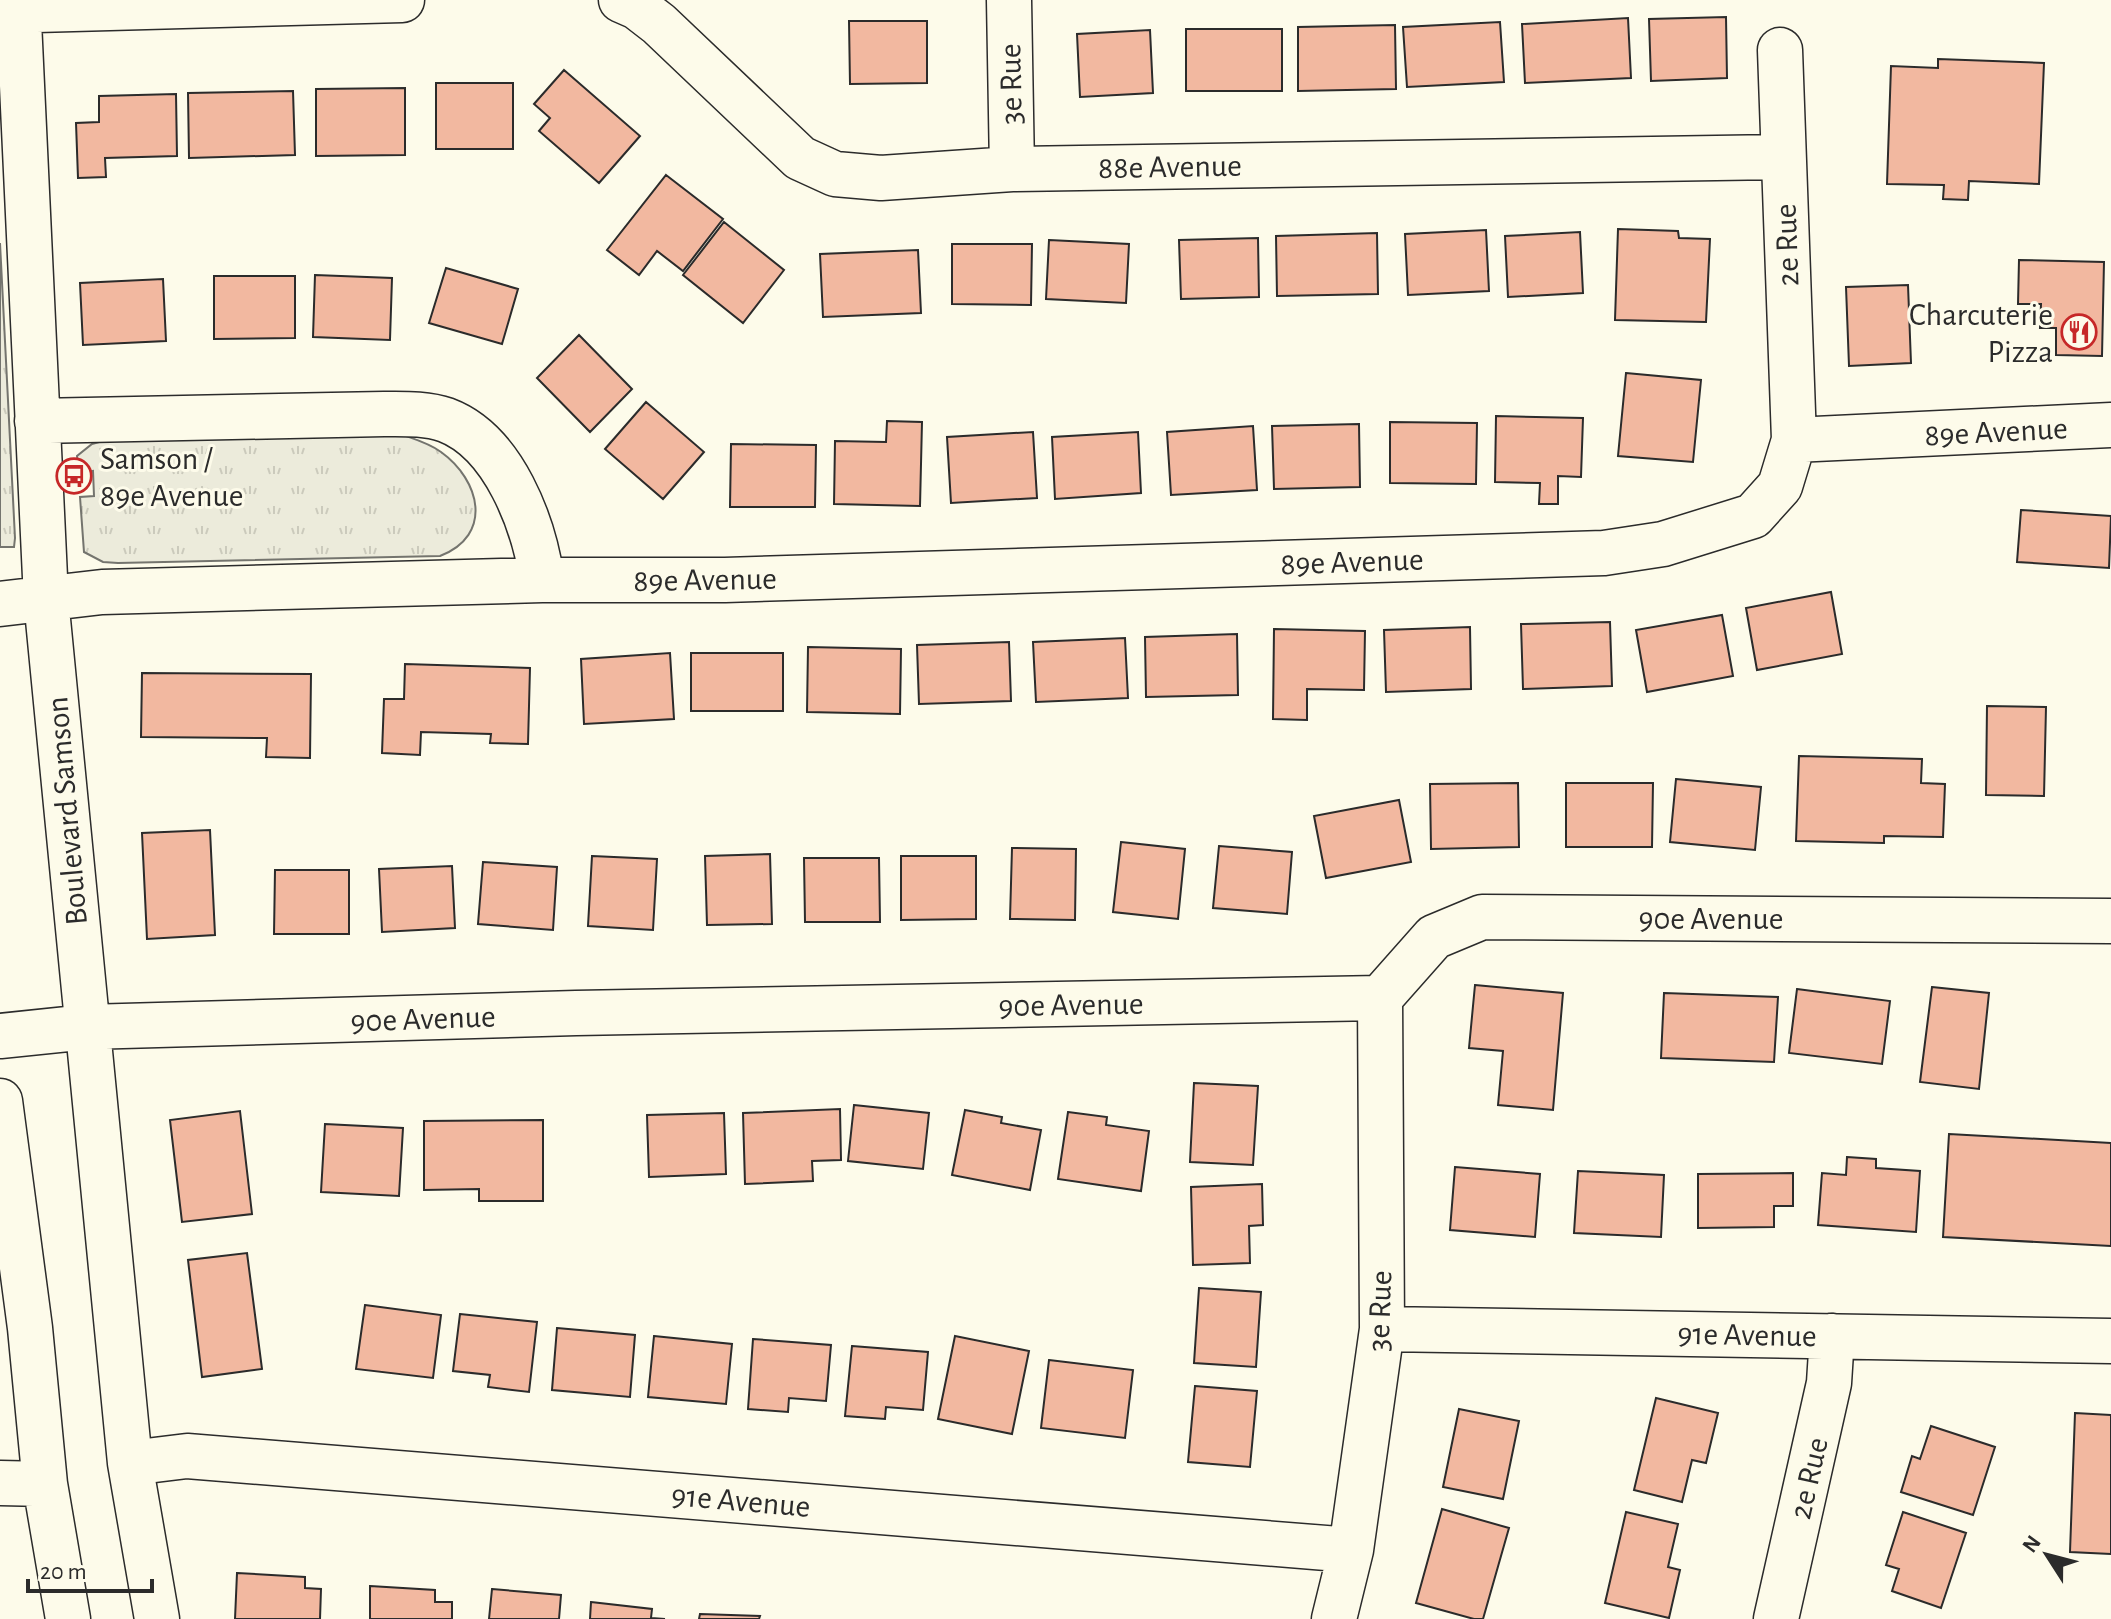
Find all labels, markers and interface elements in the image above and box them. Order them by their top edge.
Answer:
street label: 3e Rue [994,43,1028,125]
street label: 88e Avenue [1098,150,1242,184]
street label: 2e Rue [1770,203,1804,287]
place label: Charcuterie Pizza [1909,299,2053,368]
restaurant icon: Charcuterie Pizza [2060,313,2098,351]
street label: 89e Avenue [1924,412,2069,452]
place label: Samson / 89e Avenue [100,443,244,512]
bus stop icon: Samson / 89e Avenue [55,457,93,495]
street label: 89e Avenue [1280,544,1424,580]
street label: 89e Avenue [633,563,777,597]
street label: Boulevard Samson [41,695,93,927]
street label: 90e Avenue [1638,903,1784,935]
street label: 90e Avenue [998,988,1144,1022]
street label: 90e Avenue [350,1000,496,1038]
street label: 3e Rue [1363,1270,1397,1352]
street label: 91e Avenue [1677,1318,1817,1352]
street label: 2e Rue [1784,1434,1834,1522]
street label: 91e Avenue [670,1479,812,1523]
north arrow [2007,1515,2087,1595]
text: N [2018,1531,2045,1556]
scale bar [28,1543,152,1593]
text: 20 m [40,1560,87,1584]

